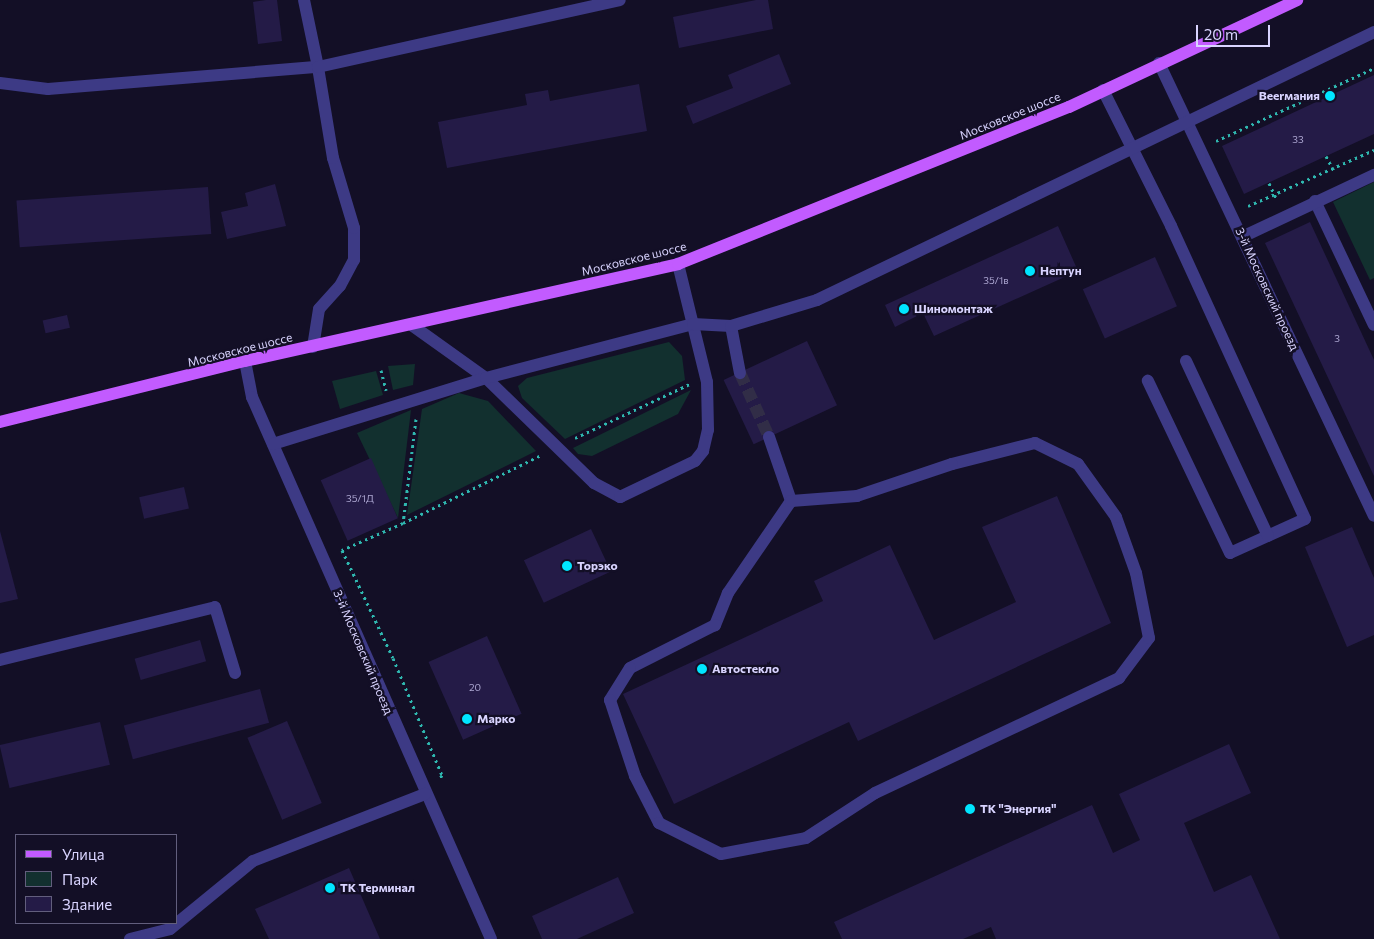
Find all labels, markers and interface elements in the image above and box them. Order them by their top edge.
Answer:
scale bar [1199,15,1273,47]
text: 20 m [1204,25,1238,43]
street label: Московское шоссе [957,89,1063,143]
place label: Beerмания [1259,89,1320,103]
marker: Beerмания [1324,90,1336,102]
house number: 33 [1292,134,1304,146]
street label: 3-й Московский проезд [1232,225,1302,353]
street label: Московское шоссе [580,239,688,279]
place label: Нептун [1040,264,1082,278]
marker: Нептун [1024,265,1036,277]
house number: 35/1в [983,275,1009,287]
place label: Шиномонтаж [914,302,993,316]
marker: Шиномонтаж [898,303,910,315]
street label: Московское шоссе [186,330,294,370]
house number: 3 [1334,333,1340,345]
house number: 35/1Д [346,493,374,505]
place label: Торэко [577,559,618,573]
marker: Торэко [561,560,573,572]
street label: 3-й Московский проезд [330,588,396,716]
place label: Автостекло [712,662,779,676]
marker: Автостекло [696,663,708,675]
house number: 20 [469,682,481,694]
place label: Марко [477,712,515,726]
marker: Марко [461,713,473,725]
place label: ТК "Энергия" [980,802,1056,816]
marker: ТК "Энергия" [964,803,976,815]
legend [15,834,178,924]
text: Улица [62,845,104,863]
text: Парк [62,870,98,888]
place label: ТК Терминал [340,881,415,895]
marker: ТК Терминал [324,882,336,894]
text: Здание [62,895,112,913]

